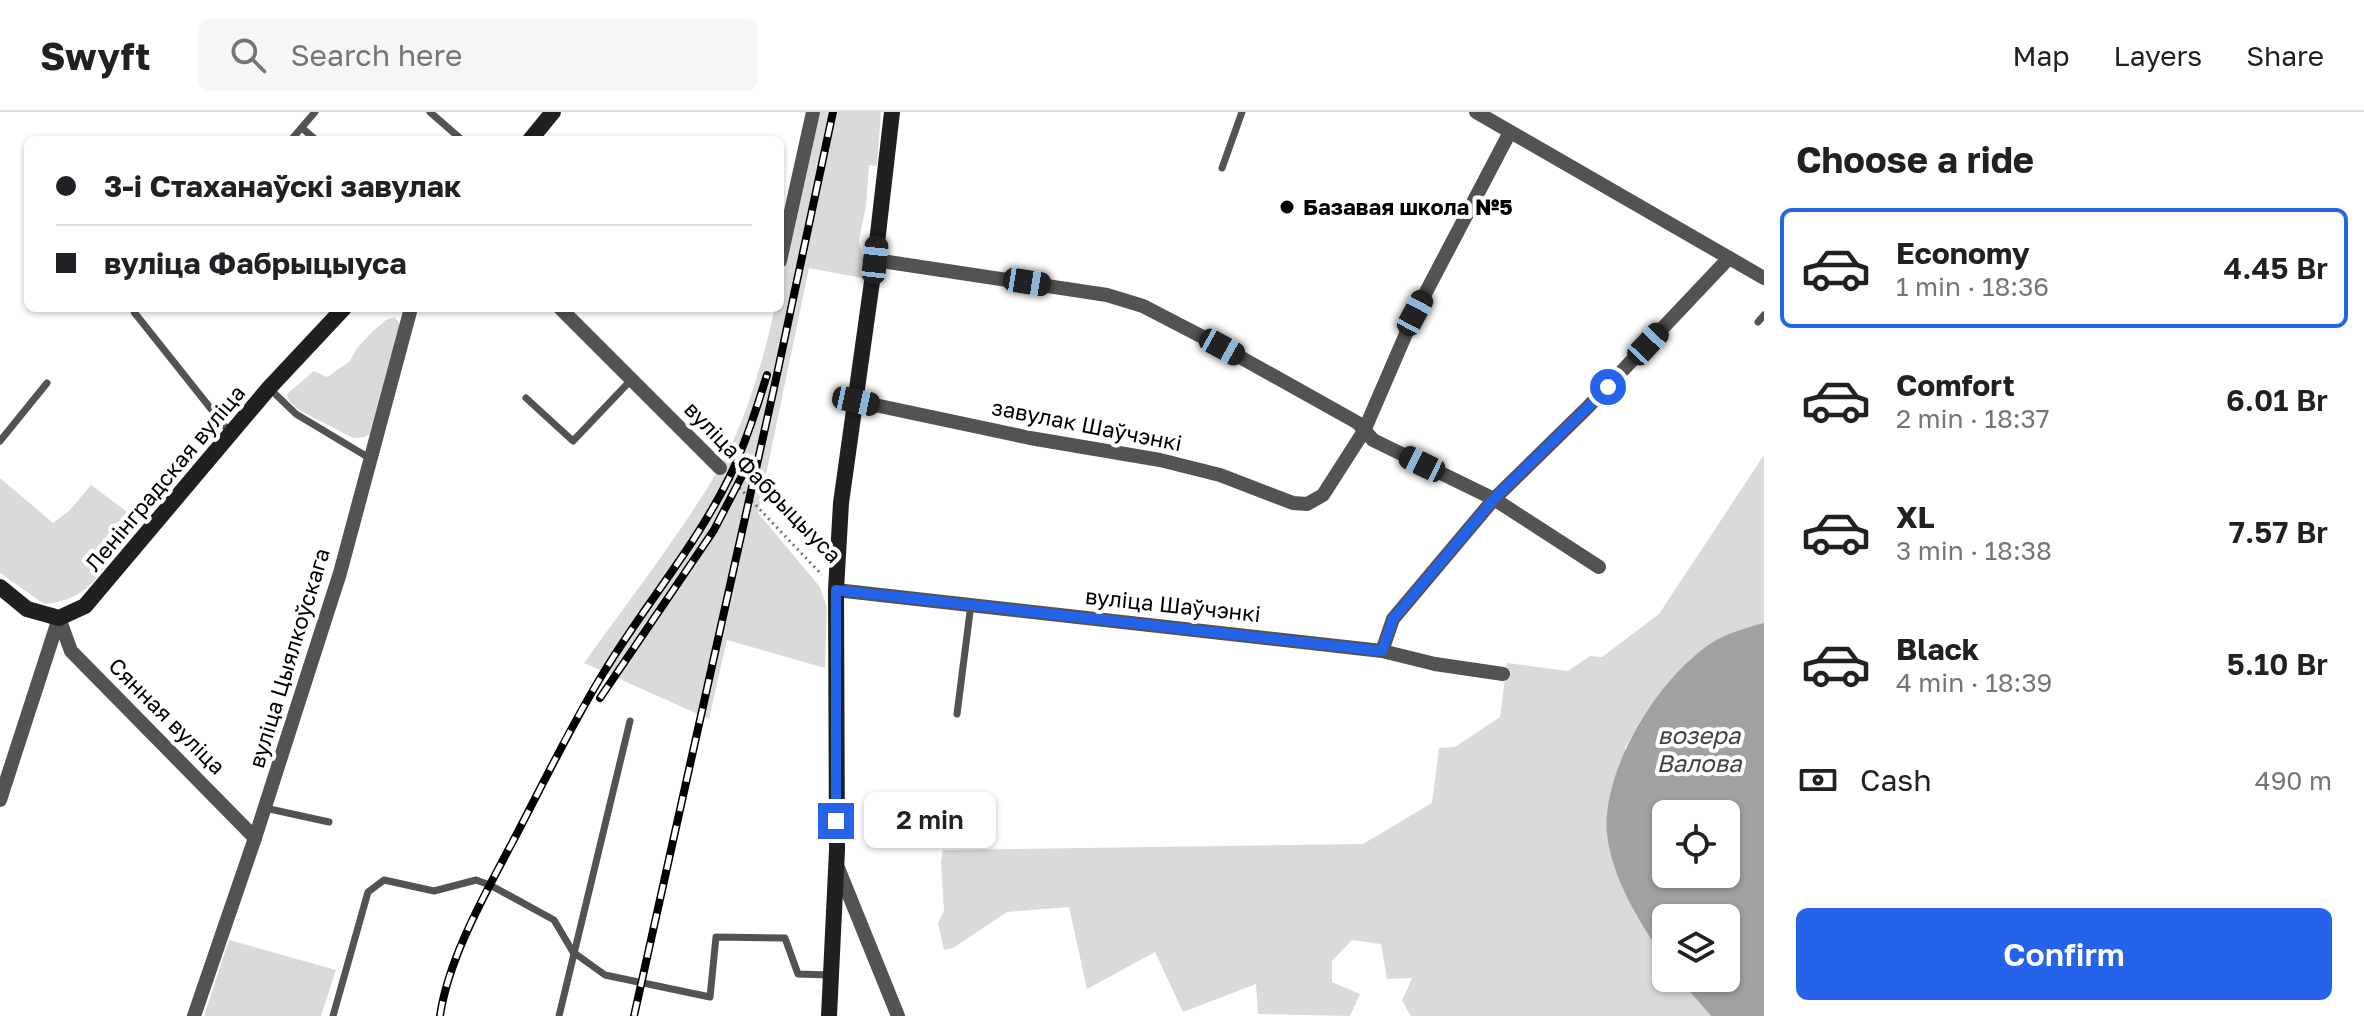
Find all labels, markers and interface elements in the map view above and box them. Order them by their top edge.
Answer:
search box [198,19,758,91]
text: Swyft [40,33,150,78]
icon: search [226,33,270,77]
text: Search here [290,37,462,73]
text: Map [2012,39,2070,72]
text: Layers [2114,39,2202,72]
text: Share [2246,39,2324,72]
text: Choose a ride [1796,138,2034,181]
text: 3-і Стаханаўскі завулак [104,168,461,204]
place label: Базавая школа №5 [1303,193,1513,220]
marker: Базавая школа №5 [1278,198,1296,216]
icon: car [1800,232,1872,304]
car [861,235,889,285]
text: Economy [1896,235,2030,271]
text: вуліца Фабрыцыуса [104,245,407,281]
text: 4.45 Br [2223,250,2328,286]
car [1001,266,1053,298]
text: 1 min · 18:36 [1896,271,2049,302]
car [1393,286,1437,340]
car [1623,318,1673,370]
car [1195,325,1249,369]
icon: car [1800,364,1872,436]
text: Comfort [1896,367,2015,403]
route start [1590,369,1626,405]
street label: Ленінградская вуліца [79,379,250,576]
text: 6.01 Br [2226,382,2328,418]
car [830,384,882,418]
street label: завулак Шаўчэнкі [990,393,1185,456]
street label: вуліца Фабрыцыуса [679,395,848,568]
text: 2 min · 18:37 [1896,403,2050,434]
car [1395,443,1449,485]
icon: car [1800,496,1872,568]
text: XL [1896,499,1935,535]
text: 7.57 Br [2229,514,2328,550]
text: 3 min · 18:38 [1896,535,2052,566]
street label: вуліца Цыялкоўскага [242,545,335,771]
street label: вуліца Шаўчэнкі [1084,582,1262,627]
icon: car [1800,628,1872,700]
text: Black [1896,631,1979,667]
text: 5.10 Br [2227,646,2328,682]
street label: Сянная вуліца [103,652,231,780]
text: 4 min · 18:39 [1896,667,2052,698]
water label: возера Валова [1656,720,1743,777]
icon: cash [1796,758,1840,802]
text: Cash [1860,762,1932,798]
text: 490 m [2255,765,2332,796]
callout: 2 min [864,793,996,849]
map controls [1652,800,1740,992]
button: locate [1652,800,1740,888]
route end [818,803,854,839]
text: 2 min [896,804,964,835]
button: layers [1652,904,1740,992]
button: Confirm [1796,908,2332,1000]

